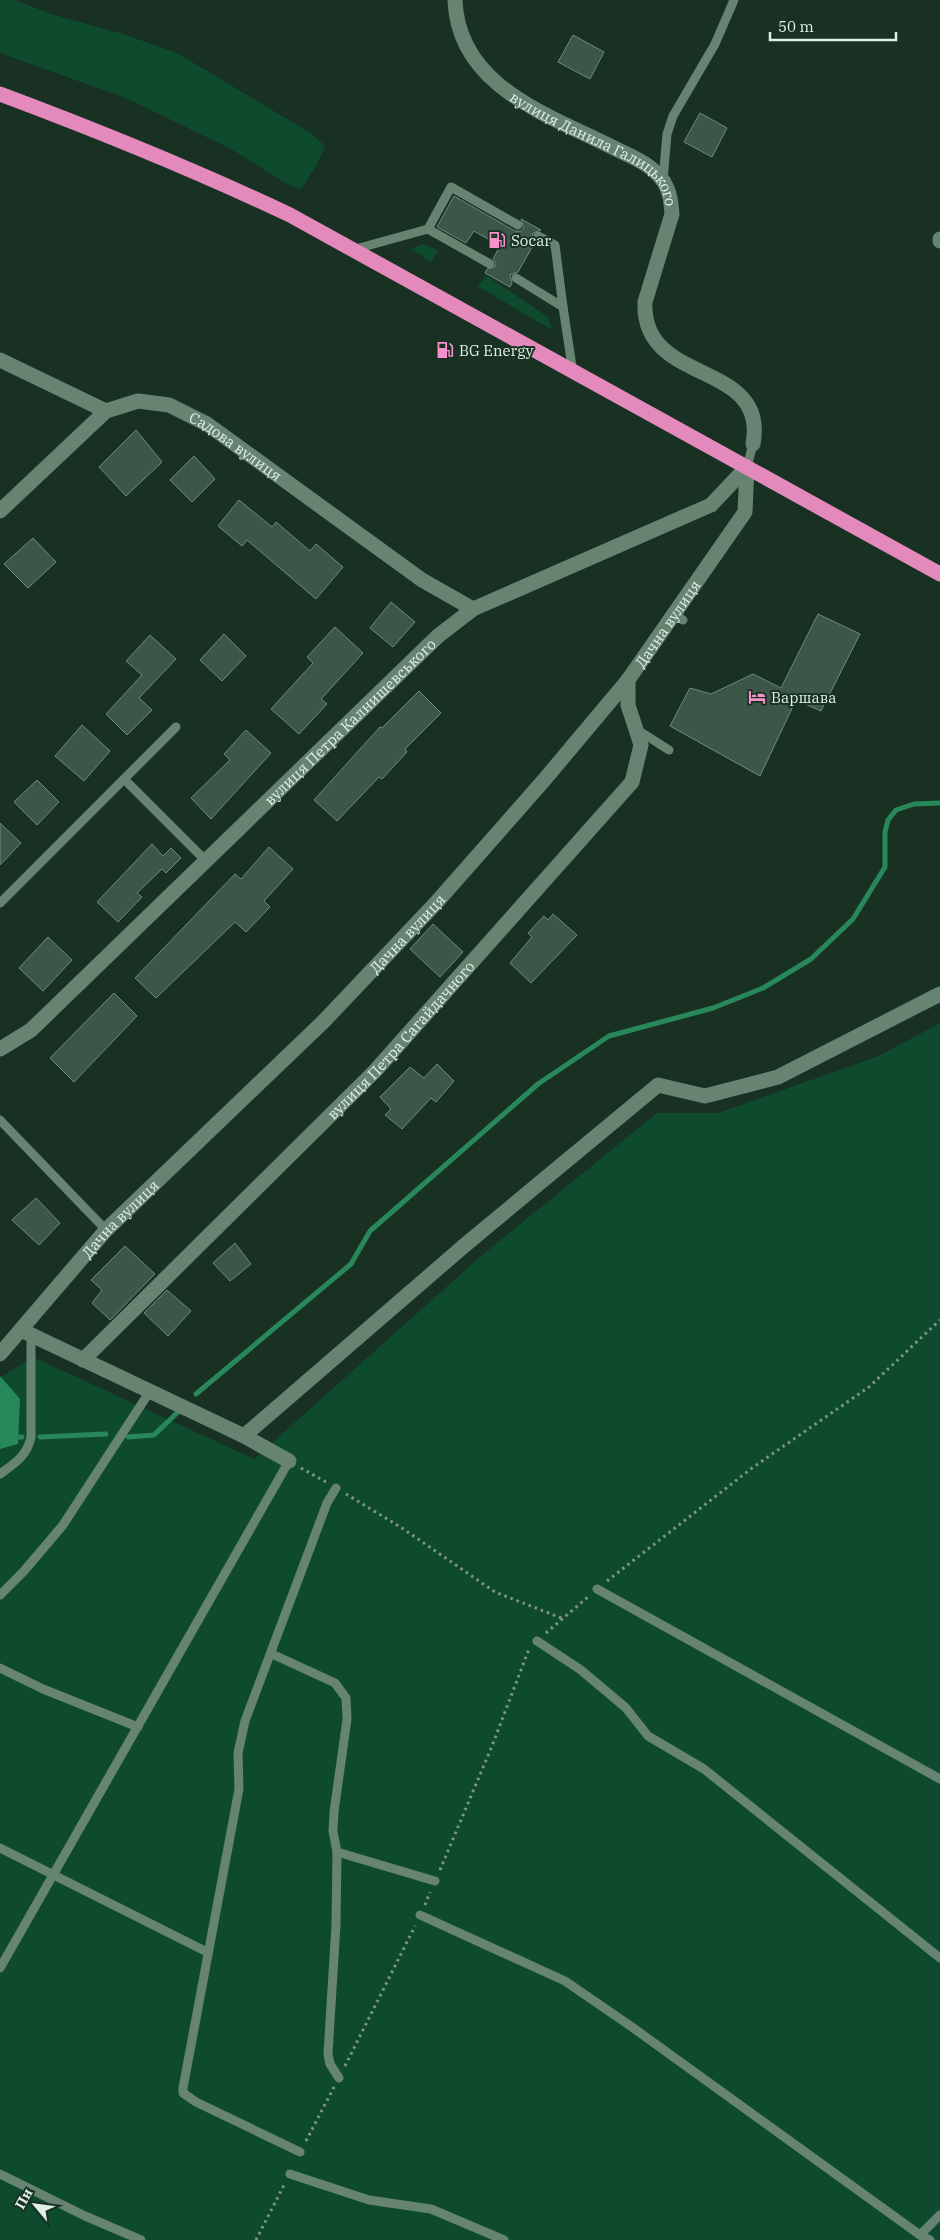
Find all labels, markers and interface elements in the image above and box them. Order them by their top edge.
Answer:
scale bar [770,10,896,42]
text: 50 m [778,17,814,36]
street label: вулиця Данила Галицького [507,87,681,207]
fuel station icon: Socar [487,230,507,250]
place label: Socar [511,231,551,250]
fuel station icon: BG Energy [435,340,455,360]
place label: BG Energy [459,341,534,360]
street label: Садова вулиця [186,407,286,485]
street label: Дачна вулиця [630,576,704,671]
street label: вулиця Петра Калнишевського [260,634,439,809]
hotel icon: Варшава [747,687,767,707]
place label: Варшава [771,688,836,707]
street label: Дачна вулиця [365,890,449,977]
street label: вулиця Петра Сагайдачного [323,957,478,1123]
street label: Дачна вулиця [77,1175,162,1261]
north arrow [10,2180,60,2230]
text: Пн [11,2185,37,2212]

